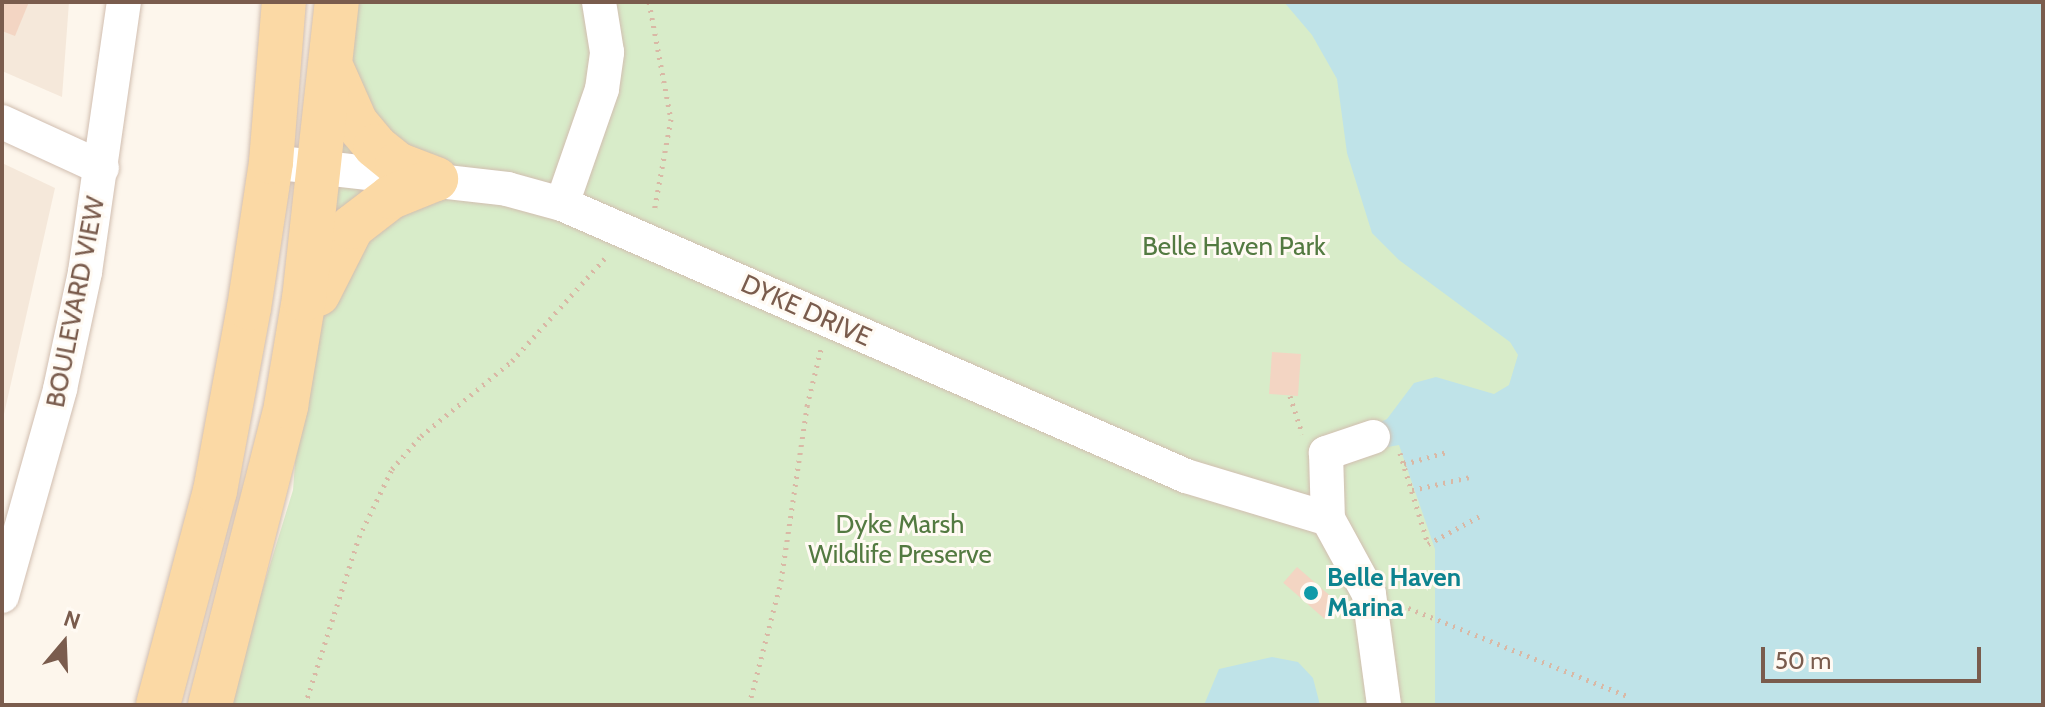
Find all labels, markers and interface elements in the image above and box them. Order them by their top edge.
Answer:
street label: BOULEVARD VIEW [40,194,112,410]
park label: Belle Haven Park [1142,231,1326,263]
street label: DYKE DRIVE [736,268,876,354]
park label: Dyke Marsh Wildlife Preserve [808,509,992,570]
place label: Belle Haven Marina [1327,562,1461,624]
marker: Belle Haven Marina [1302,584,1320,602]
north arrow [24,603,104,683]
text: N [60,605,84,635]
scale bar [1765,631,1985,681]
text: 50 m [1775,646,1831,675]

